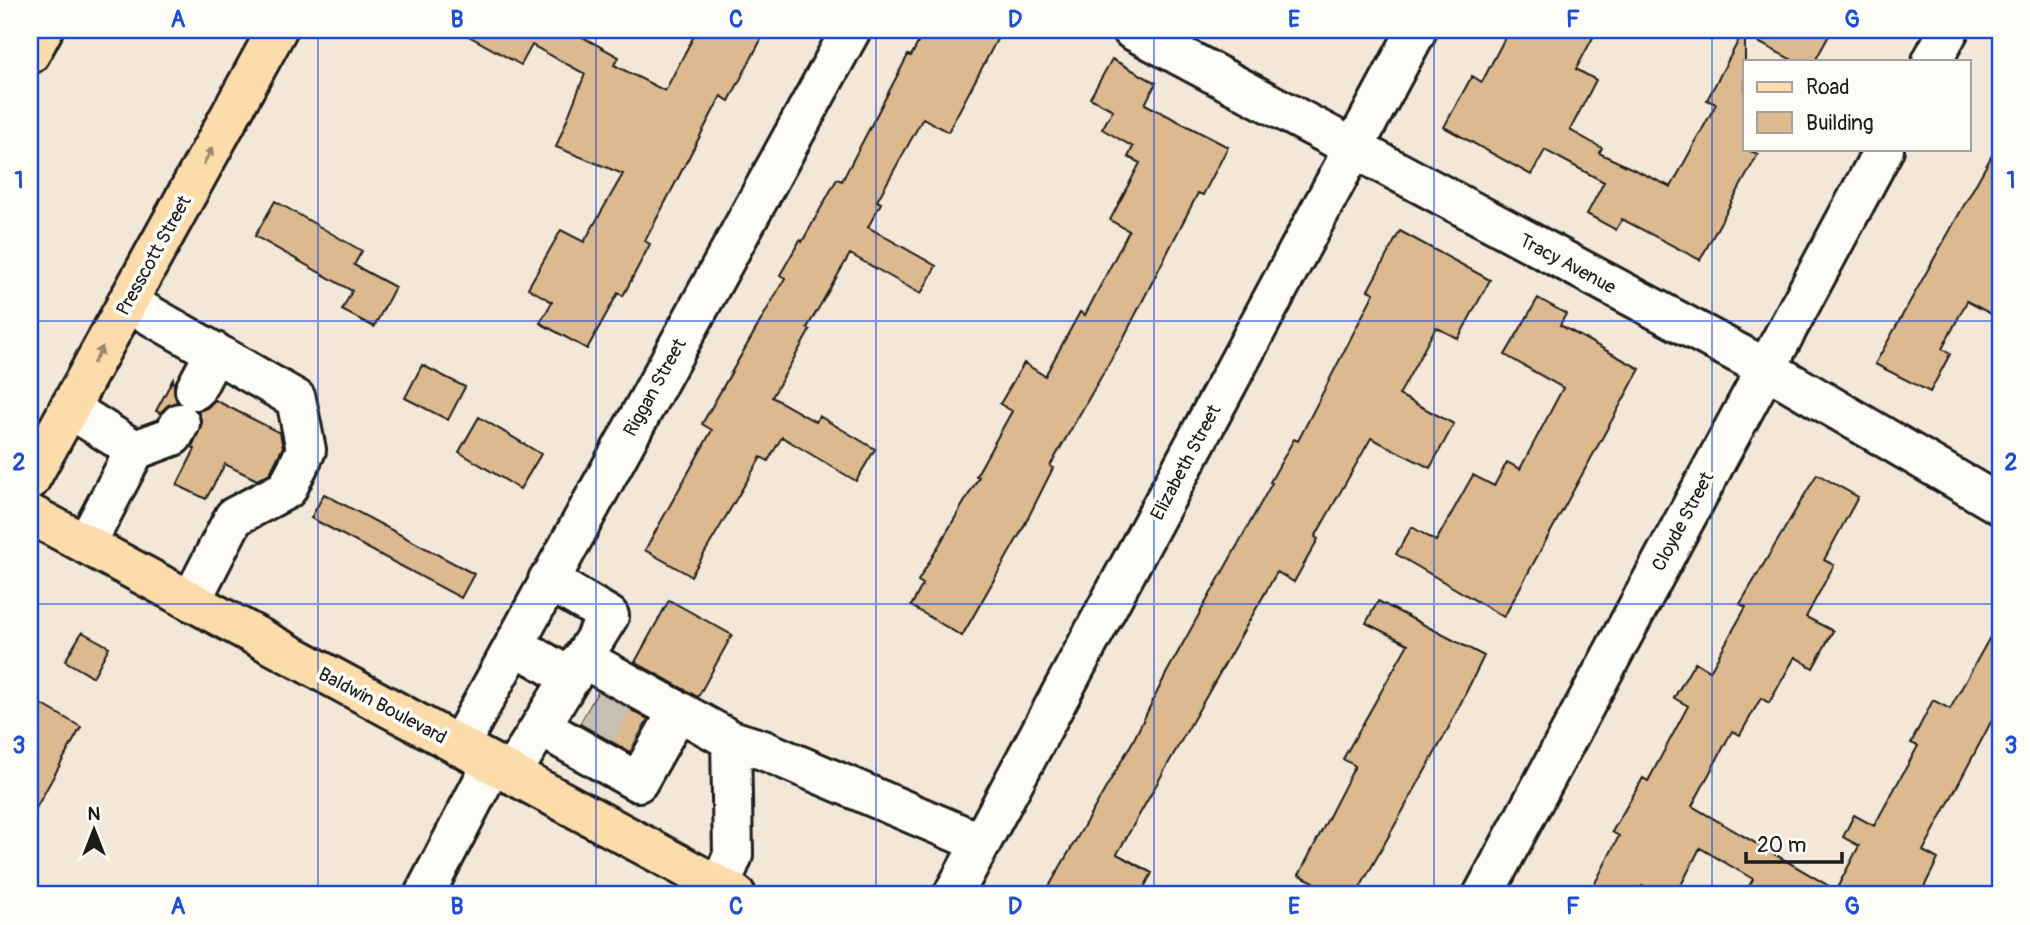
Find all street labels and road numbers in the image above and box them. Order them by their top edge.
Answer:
street label: Presscott Street [111,191,197,320]
street label: Tracy Avenue [1515,228,1620,300]
street label: Riggan Street [618,334,692,441]
street label: Elizabeth Street [1145,400,1227,524]
street label: Cloyde Street [1647,467,1719,575]
street label: Baldwin Boulevard [314,662,451,750]

